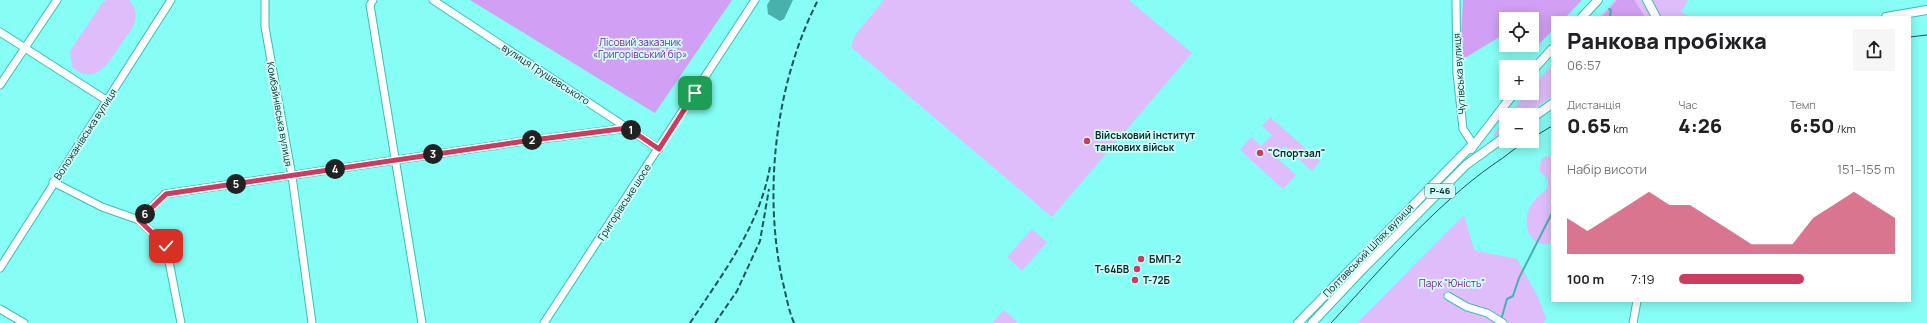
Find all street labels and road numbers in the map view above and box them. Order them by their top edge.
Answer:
street label: Чутівська вулиця [1449,33,1469,115]
street label: вулиця Грушевського [499,40,593,108]
street label: Комбайнівська вулиця [264,61,296,167]
street label: Воложанівська вулиця [50,86,120,182]
street label: Григорівське шосе [594,161,654,243]
road number: Р-46 [1425,184,1455,198]
street label: Полтавський Шлях вулиця [1320,200,1416,300]

